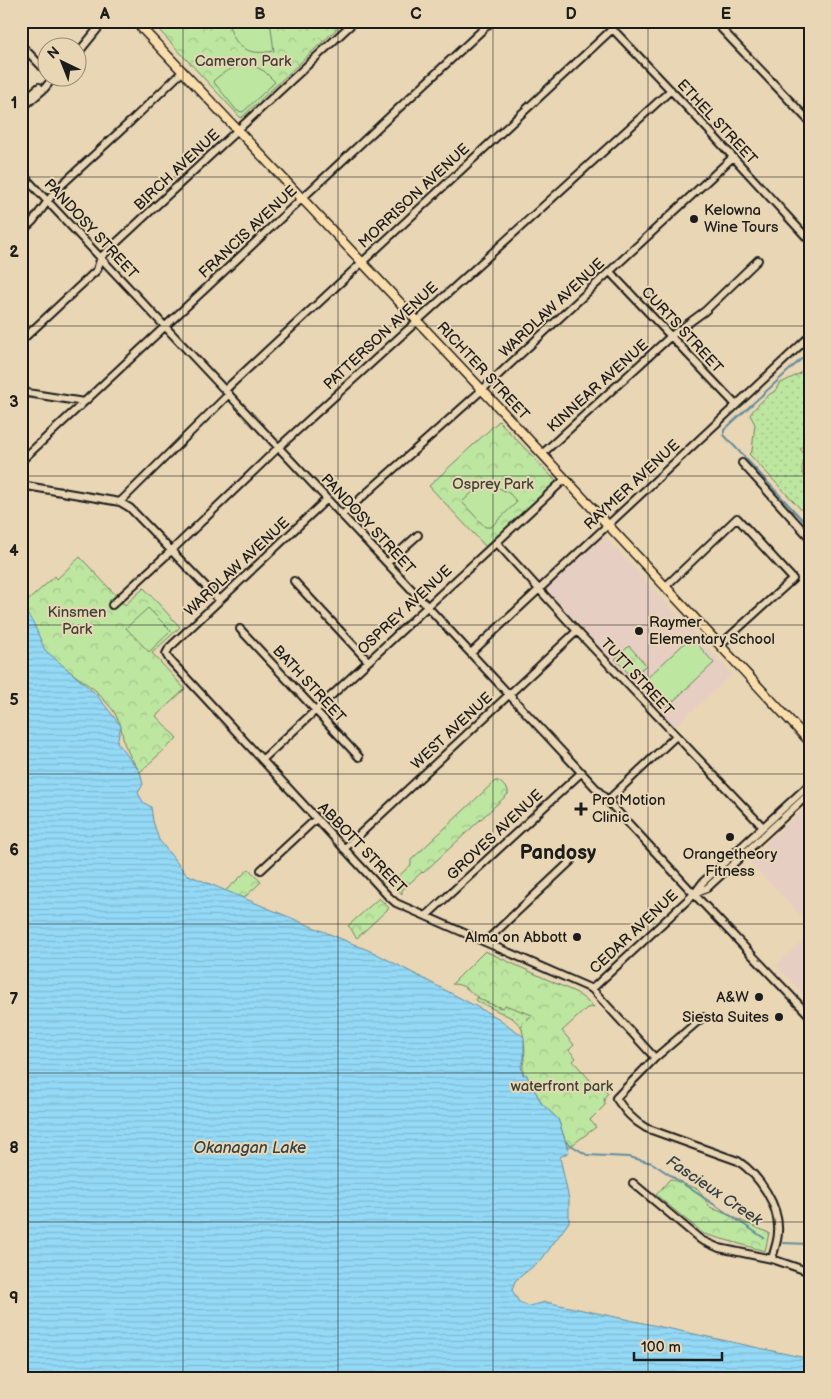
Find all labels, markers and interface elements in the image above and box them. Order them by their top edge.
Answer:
text: A [99,5,110,24]
text: B [254,5,266,24]
text: C [410,5,422,24]
text: D [565,5,577,24]
text: E [721,5,731,24]
north arrow [38,38,88,88]
text: N [44,43,63,63]
park label: Cameron Park [195,52,292,71]
street label: ETHEL STREET [673,76,761,168]
text: 1 [11,94,17,113]
street label: BIRCH AVENUE [130,125,224,215]
street label: MORRISON AVENUE [354,139,474,253]
street label: PANDOSY STREET [40,175,142,283]
street label: FRANCIS AVENUE [195,181,301,282]
place label: Kelowna Wine Tours [704,201,779,237]
marker: Kelowna Wine Tours [688,213,700,225]
text: 2 [9,243,19,262]
street label: WARDLAW AVENUE [495,254,609,362]
street label: PATTERSON AVENUE [320,278,442,394]
street label: CURTS STREET [637,283,727,377]
street label: RICHTER STREET [433,318,533,424]
street label: KINNEAR AVENUE [543,335,653,437]
text: 3 [9,393,19,412]
street label: RAYMER AVENUE [580,436,684,534]
street label: PANDOSY STREET [317,470,419,578]
park label: Osprey Park [452,475,534,494]
street label: WARDLAW AVENUE [180,513,294,621]
text: 4 [9,542,19,561]
street label: OSPREY AVENUE [354,561,456,659]
park label: Kinsmen Park [48,603,106,639]
place label: Raymer Elementary School [649,613,775,649]
marker: Raymer Elementary School [633,625,645,637]
street label: TUTT STREET [596,634,678,720]
street label: BATH STREET [268,641,350,727]
street label: WEST AVENUE [407,688,497,774]
text: 5 [9,691,19,710]
street label: GROVES AVENUE [443,786,547,884]
place label: Pro Motion Clinic [592,791,666,827]
street label: ABBOTT STREET [314,798,410,898]
marker: Pro Motion Clinic [574,802,588,816]
marker: Orangetheory Fitness [724,831,736,843]
text: 6 [9,841,19,860]
district label: Pandosy [520,841,597,865]
place label: Orangetheory Fitness [683,845,777,881]
street label: CEDAR AVENUE [586,886,682,978]
place label: Alma on Abbott [465,928,567,947]
marker: Alma on Abbott [571,931,583,943]
place label: A&W [716,988,749,1007]
text: 7 [10,990,19,1009]
marker: A&W [753,991,765,1003]
place label: Siesta Suites [682,1008,770,1027]
marker: Siesta Suites [773,1011,785,1023]
park label: waterfront park [511,1077,614,1096]
text: 8 [9,1139,19,1158]
water label: Okanagan Lake [194,1139,306,1158]
water label: Fascieux Creek [662,1152,767,1231]
text: 9 [9,1289,19,1308]
scale bar [634,1329,721,1361]
text: 100 m [641,1338,681,1357]

